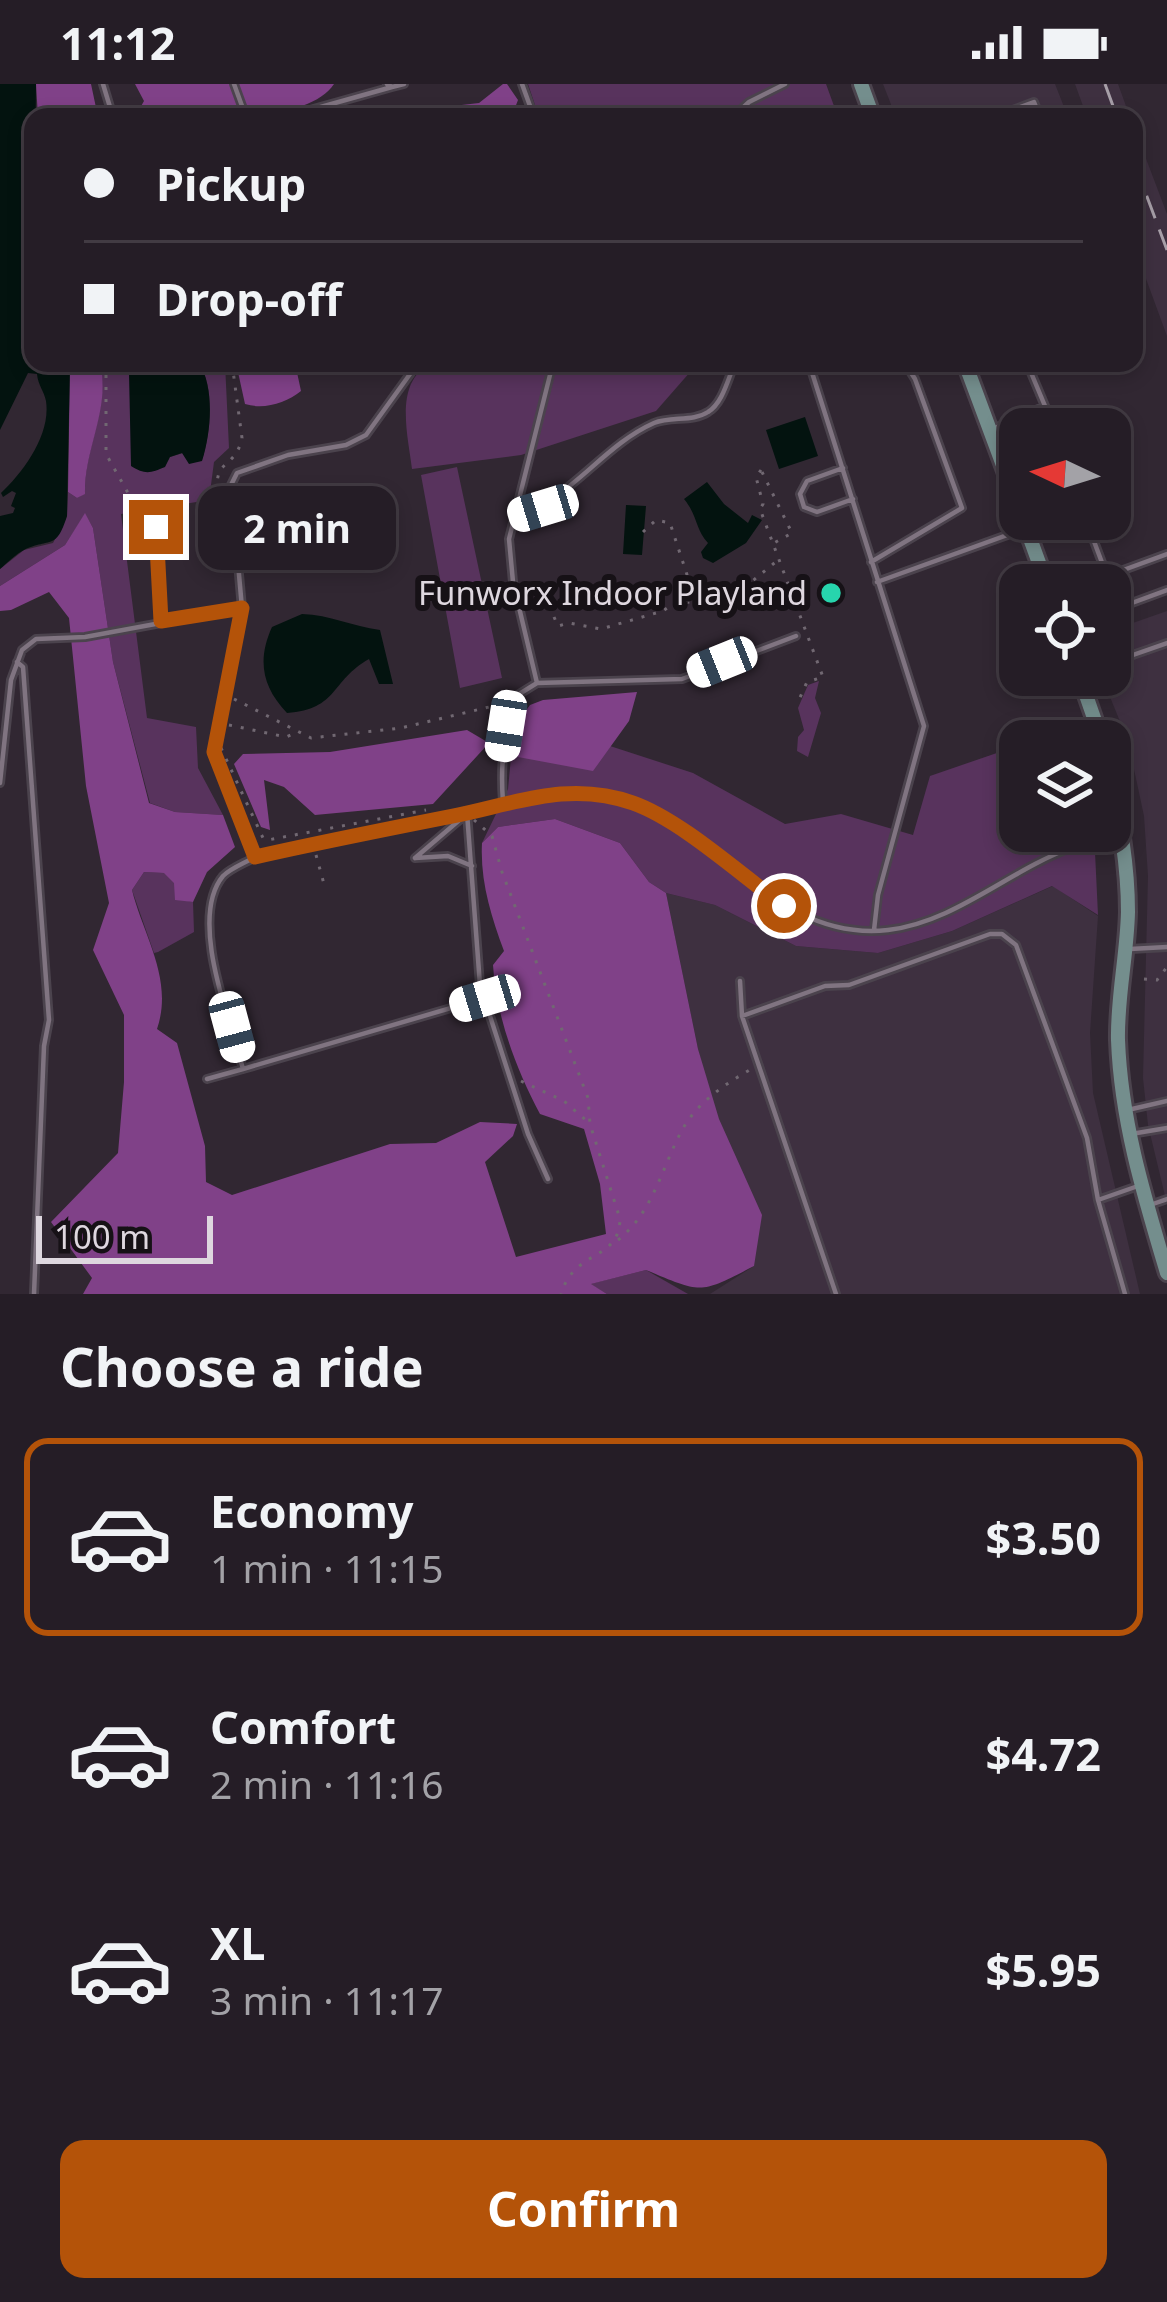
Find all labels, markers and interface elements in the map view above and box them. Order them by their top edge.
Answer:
text: 11:12 [60,12,176,73]
text: Pickup [156,153,306,214]
text: Drop-off [156,268,342,329]
north arrow [999,408,1131,540]
map controls [999,408,1131,852]
car [503,480,583,536]
callout: 2 min [198,485,396,569]
route end [129,500,183,554]
text: 2 min [243,501,351,554]
button: locate [999,564,1131,696]
place label: Funworx Indoor Playland [418,570,807,615]
marker: Funworx Indoor Playland [818,580,844,606]
car [682,632,762,692]
car [483,688,529,764]
button: layers [999,720,1131,852]
route start [757,879,811,933]
car [445,970,525,1026]
car [205,988,259,1066]
scale bar [36,1210,213,1263]
text: 100 m [54,1214,150,1259]
text: Choose a ride [60,1329,424,1403]
text: Economy [210,1480,414,1541]
icon: car [66,1483,174,1591]
text: $3.50 [985,1507,1101,1568]
text: 1 min · 11:15 [210,1541,444,1594]
text: Comfort [210,1696,396,1757]
icon: car [66,1699,174,1807]
text: $4.72 [985,1723,1101,1784]
text: 2 min · 11:16 [210,1757,444,1810]
text: XL [210,1912,265,1973]
icon: car [66,1915,174,2023]
text: $5.95 [985,1939,1101,2000]
text: 3 min · 11:17 [210,1973,444,2026]
button: Confirm [60,2140,1107,2278]

